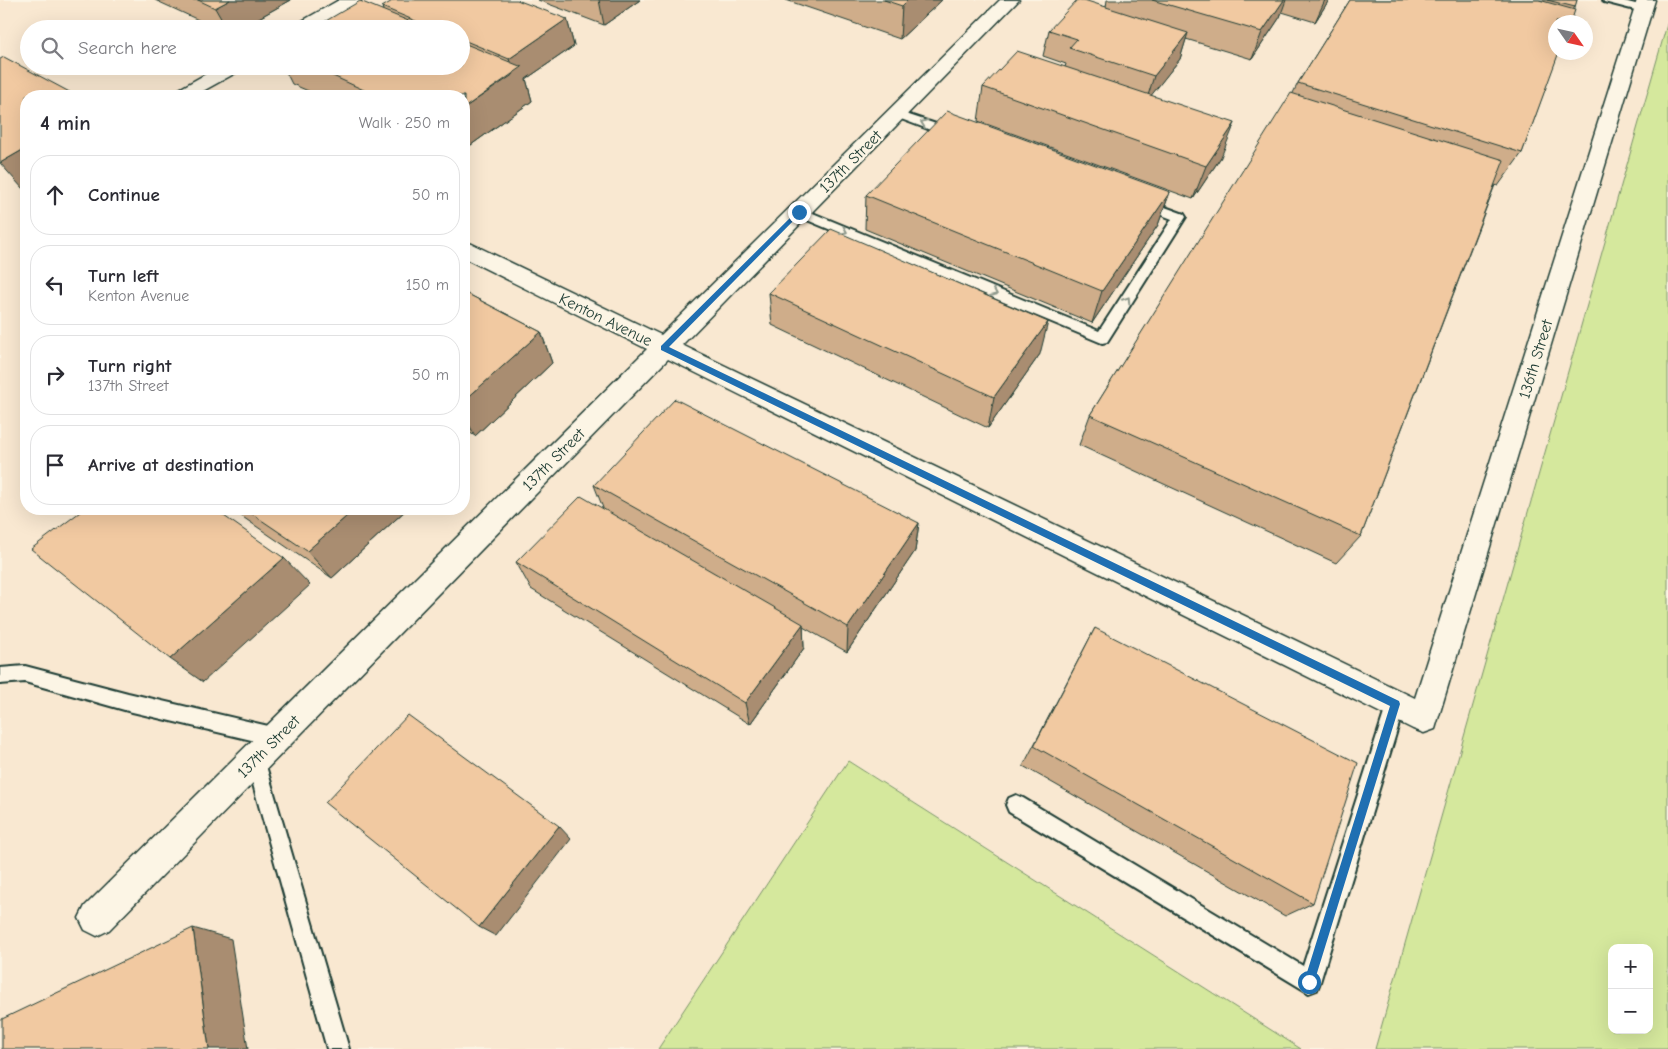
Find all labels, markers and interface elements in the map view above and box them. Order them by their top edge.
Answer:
north arrow [1548,15,1593,60]
search box [20,20,470,75]
icon: search [38,34,66,62]
text: Search here [78,37,177,59]
text: 4 min [40,111,91,135]
text: Walk · 250 m [359,114,450,132]
one-way arrow [920,119,928,129]
street label: 137th Street [816,127,886,197]
icon: ahead [41,181,69,209]
text: Continue [88,184,160,206]
text: 50 m [412,186,449,204]
route end [788,201,811,224]
one-way arrow [839,225,848,235]
text: Turn left [88,265,159,287]
icon: left [41,271,69,299]
text: 150 m [406,276,449,294]
text: Kenton Avenue [88,287,189,305]
one-way arrow [989,287,998,298]
street label: Kenton Avenue [556,290,655,350]
one-way arrow [1121,297,1130,306]
street label: 136th Street [1515,317,1557,401]
text: Turn right [88,355,172,377]
icon: right [41,361,69,389]
text: 50 m [412,366,449,384]
text: 137th Street [88,377,169,395]
street label: 137th Street [519,425,589,495]
icon: arrive [41,451,69,479]
text: Arrive at destination [88,454,254,476]
street label: 137th Street [234,712,304,782]
map controls [1608,944,1653,1034]
button: + [1608,944,1653,989]
route start [1298,971,1321,994]
button: − [1608,989,1653,1034]

